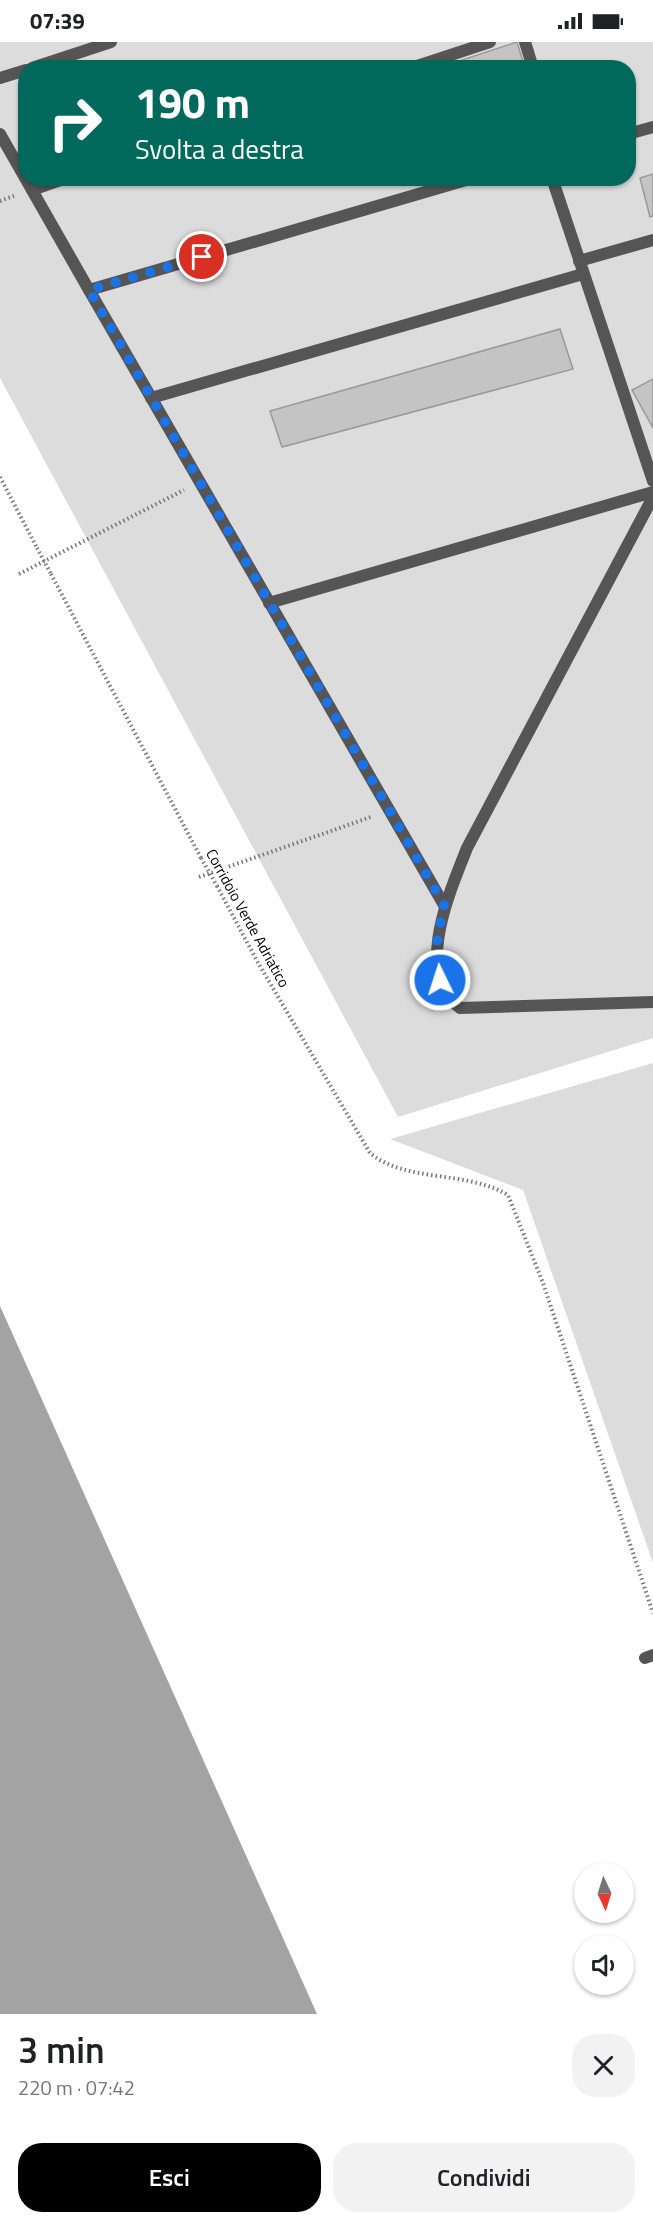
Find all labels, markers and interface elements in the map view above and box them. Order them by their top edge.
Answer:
text: 07:39 [30,4,85,38]
text: 190 m [135,70,250,134]
icon: right [36,84,114,162]
text: Svolta a destra [135,128,304,169]
pin [176,231,227,282]
icon: arrive [185,240,218,273]
street label: Corridoio Verde Adriatico [200,845,296,992]
position arrow [408,948,472,1012]
north arrow [574,1863,634,1923]
map controls [574,1863,634,1995]
button: sound [574,1935,634,1995]
text: 3 min [18,2022,105,2077]
button: close [572,2034,635,2097]
text: 220 m · 07:42 [18,2072,135,2103]
button: Esci [18,2143,321,2212]
button: Condividi [333,2143,635,2212]

